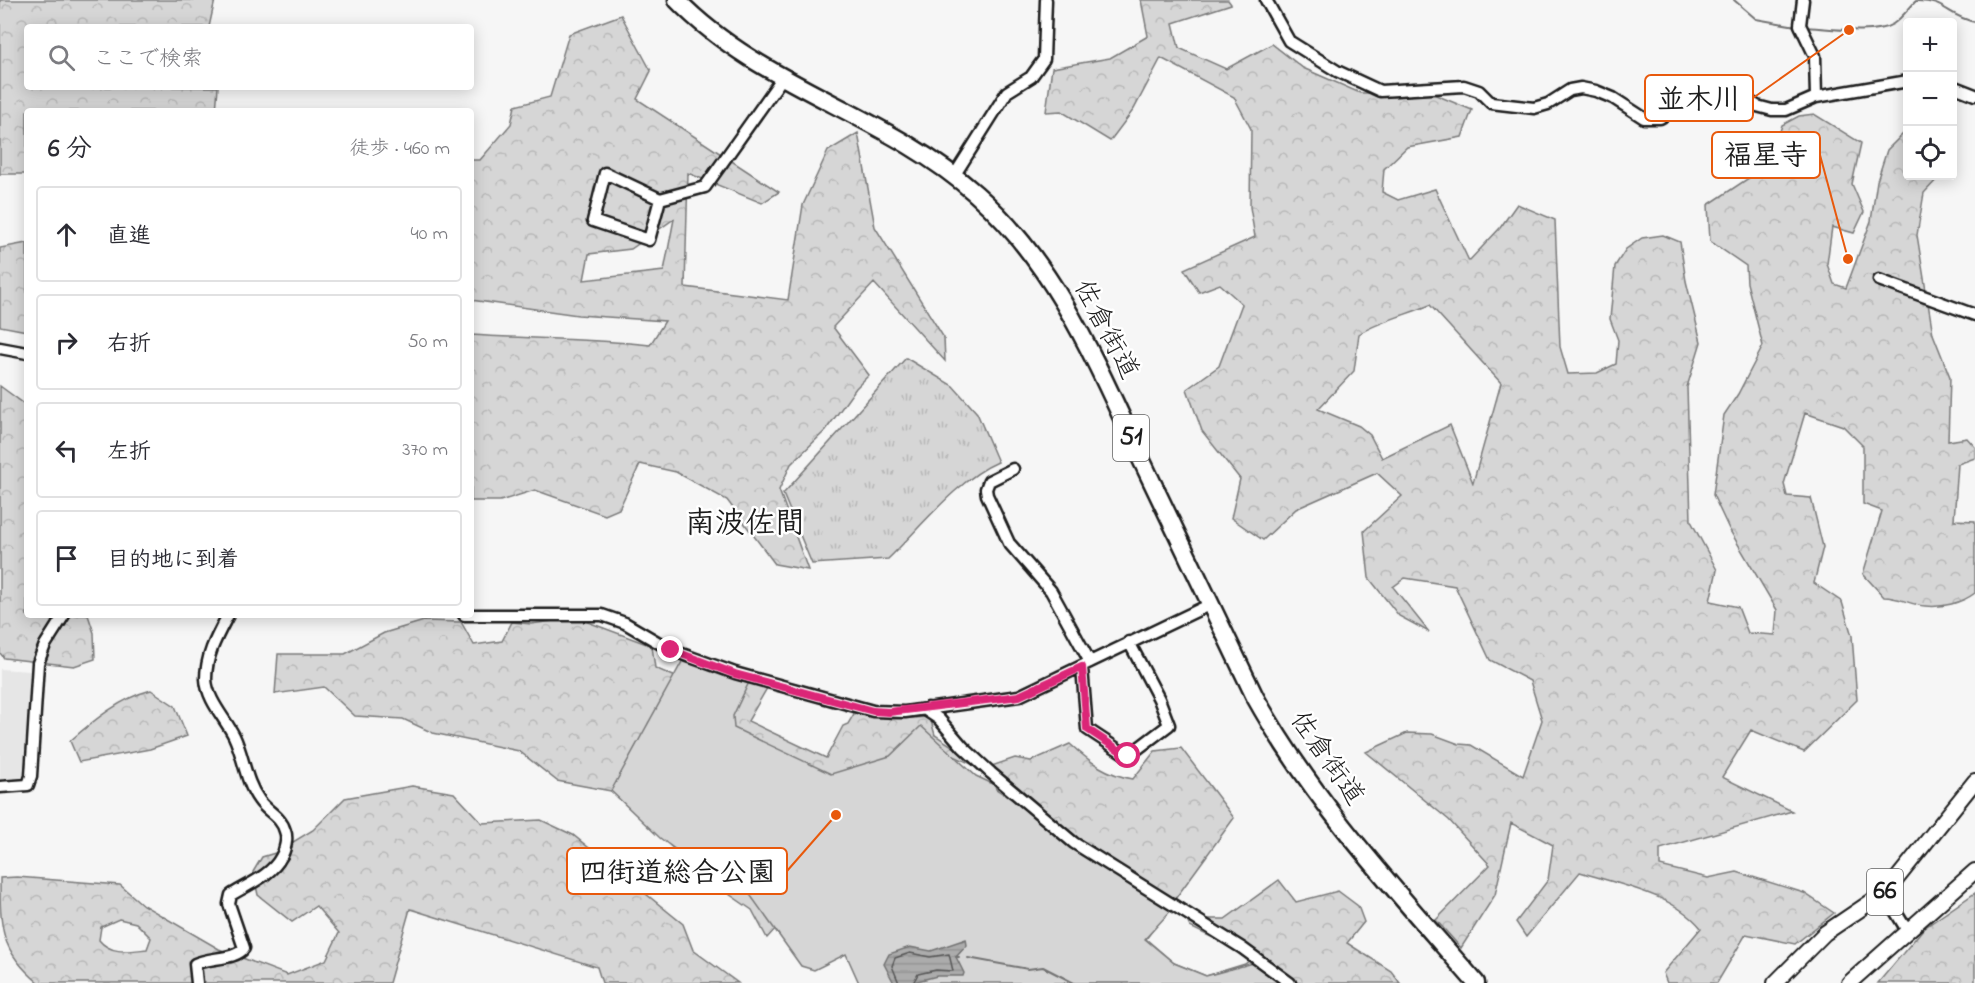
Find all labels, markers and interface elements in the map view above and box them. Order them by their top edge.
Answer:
map controls [1903,18,1957,180]
button: + [1903,18,1957,72]
search box [24,24,474,90]
icon: search [45,41,78,74]
text: ここで検索 [93,44,203,76]
button: − [1903,72,1957,126]
callout: 並木川 [1645,75,1753,121]
text: 並木川 [1657,81,1741,122]
button: locate [1903,126,1957,180]
text: 6 分 [48,131,92,169]
callout: 福星寺 [1712,132,1820,178]
text: 徒歩 · 460 m [350,135,450,164]
text: 福星寺 [1724,137,1808,178]
icon: ahead [50,218,83,251]
text: 40 m [411,220,448,249]
text: 直進 [107,221,151,253]
street label: 佐倉街道 [1062,273,1148,387]
icon: right [50,326,83,359]
text: 50 m [407,328,448,357]
text: 右折 [107,329,151,361]
road number: 51 [1113,415,1149,461]
icon: left [50,434,83,467]
text: 370 m [402,436,448,465]
text: 左折 [107,437,151,469]
district label: 南波佐間 [685,503,805,547]
icon: arrive [50,542,83,575]
text: 目的地に到着 [107,545,239,577]
route end [657,636,683,662]
street label: 佐倉街道 [1279,704,1373,814]
route start [1114,742,1140,768]
callout: 四街道総合公園 [567,848,787,894]
text: 四街道総合公園 [579,854,775,895]
road number: 66 [1867,869,1903,915]

